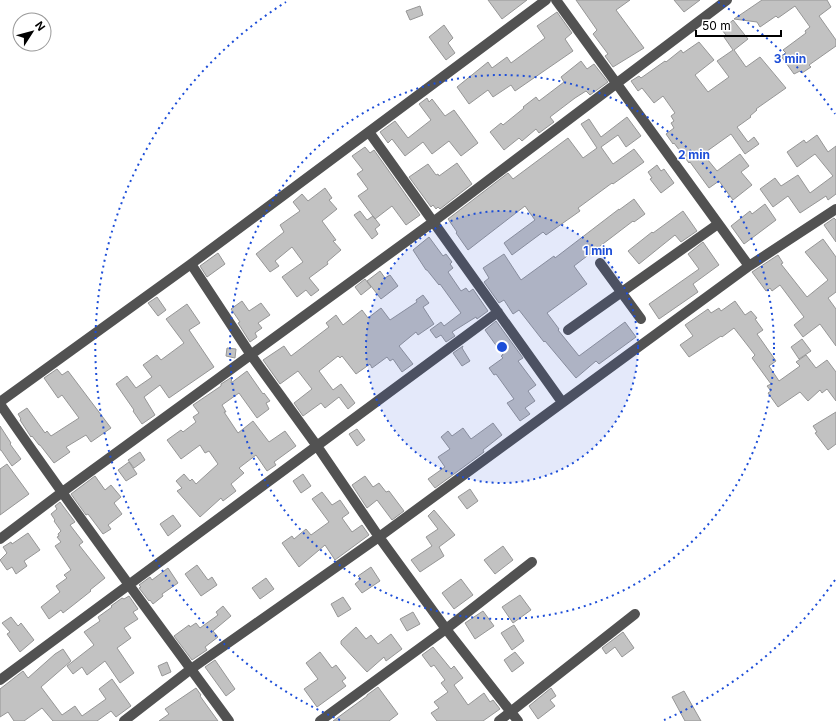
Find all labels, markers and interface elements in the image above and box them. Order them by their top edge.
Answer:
north arrow [12,12,52,52]
scale bar [696,12,781,38]
text: 50 m [702,18,731,33]
text: N [32,19,48,34]
text: 3 min [774,51,806,66]
text: 2 min [678,147,710,162]
text: 1 min [583,243,613,258]
centre of rings [495,340,509,354]

